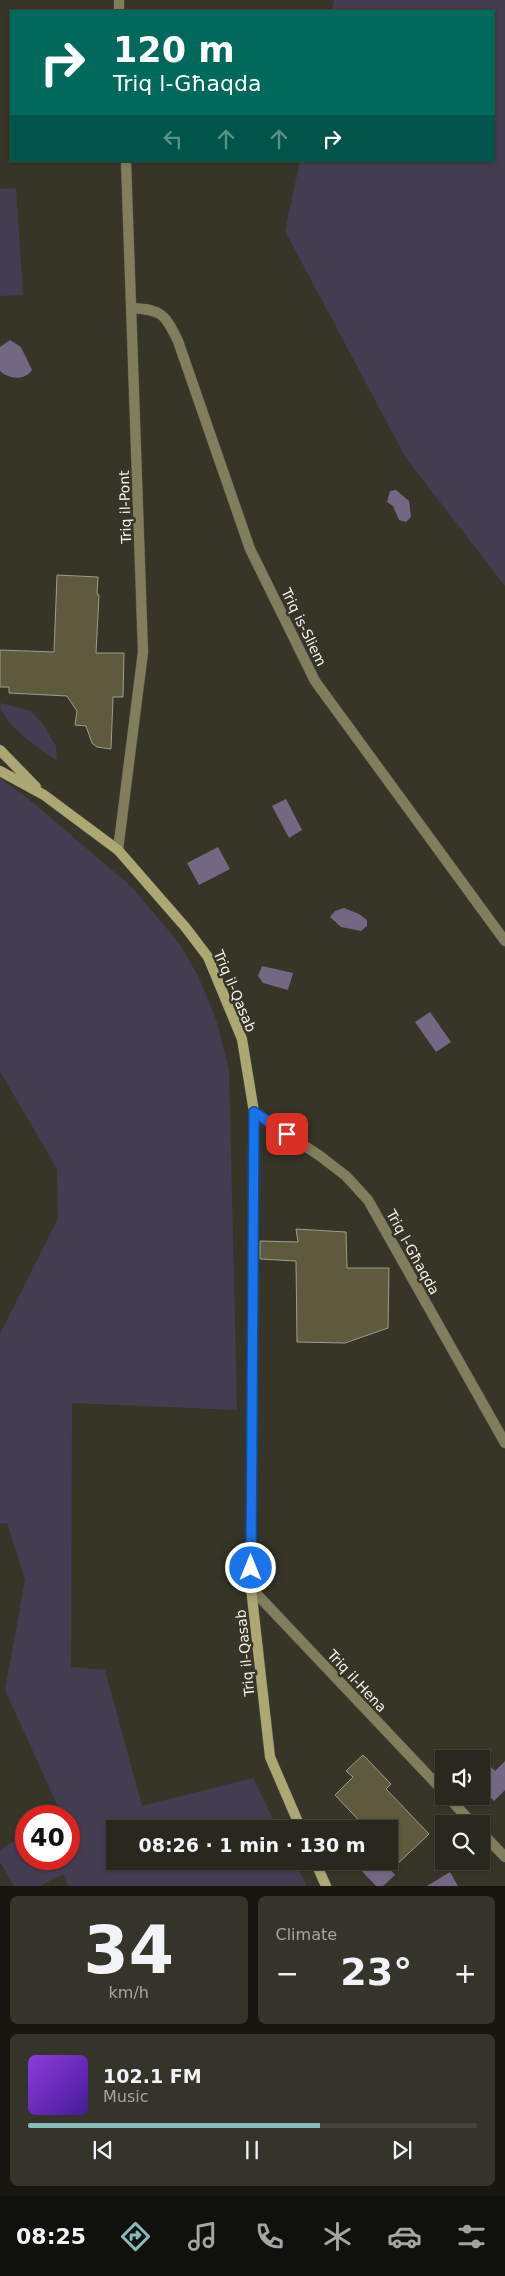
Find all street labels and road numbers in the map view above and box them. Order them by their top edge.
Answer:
street label: Triq il-Pont [116,470,134,545]
street label: Triq is-Sliem [278,585,330,669]
street label: Triq il-Qasab [210,947,259,1034]
street label: Triq l-Għaqda [383,1206,443,1297]
street label: Triq il-Qasab [232,1609,258,1698]
street label: Triq il-Hena [324,1646,390,1715]

